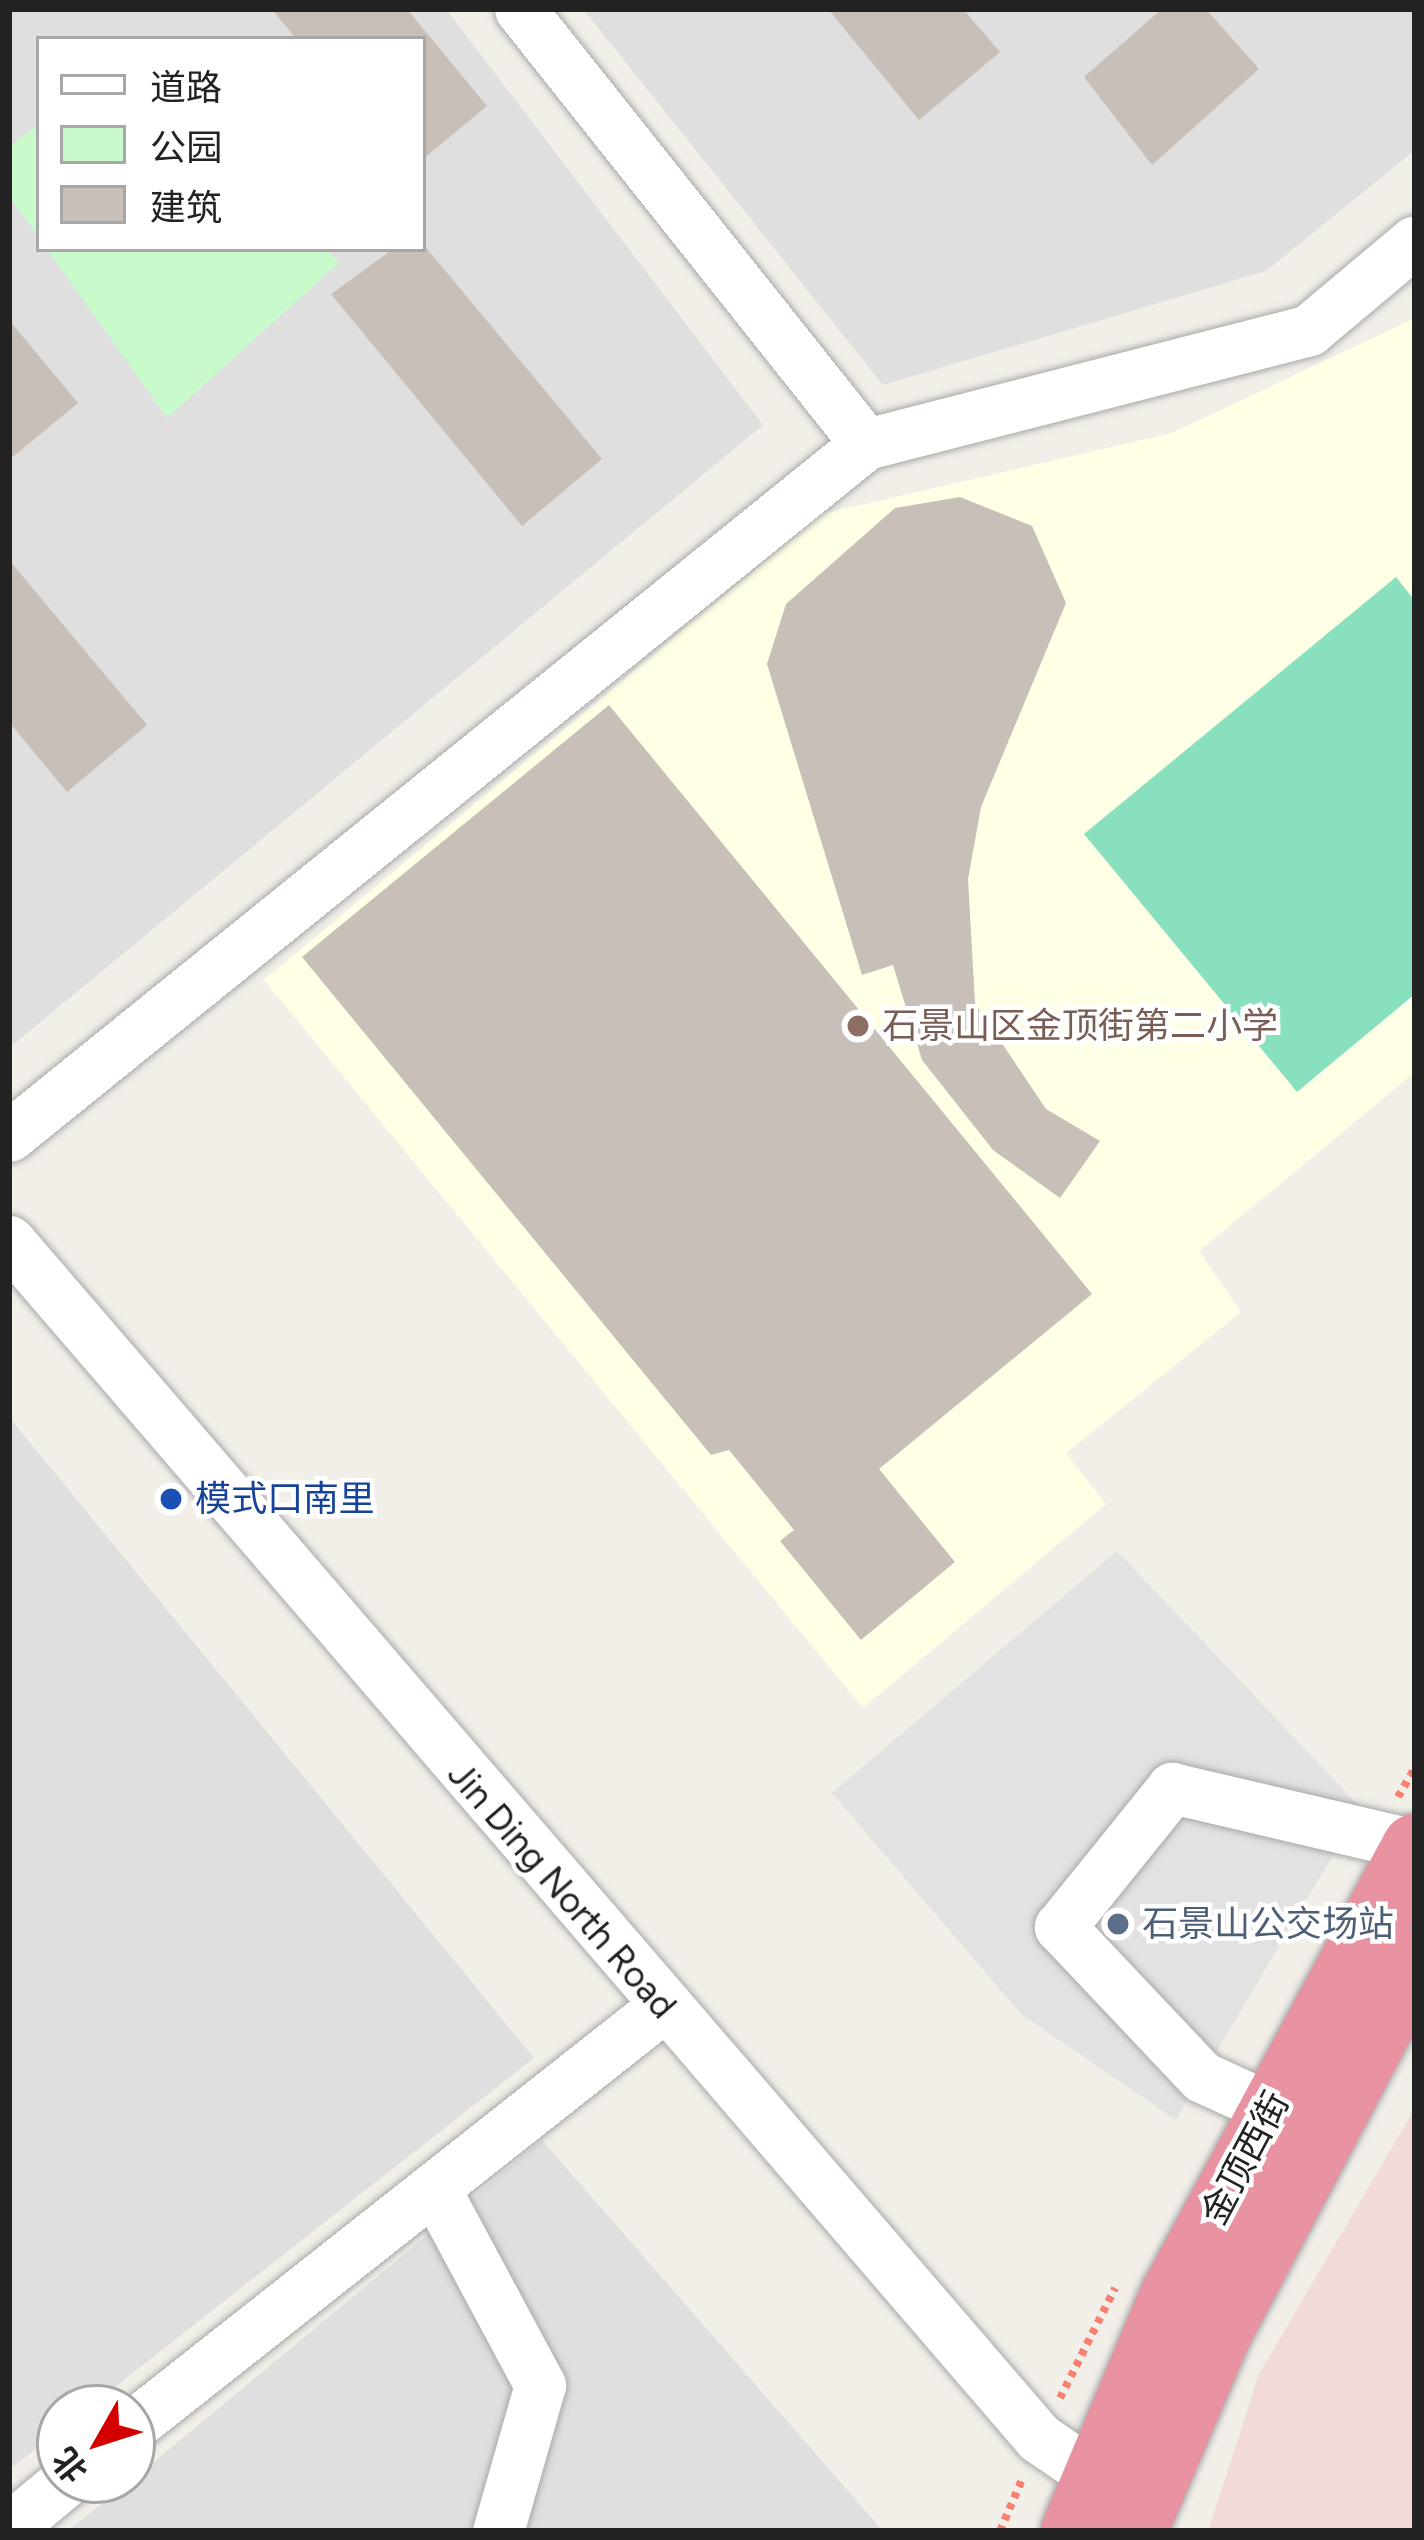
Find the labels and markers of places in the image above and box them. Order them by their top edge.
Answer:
place label: 石景山区金顶街第二小学 [882,1004,1278,1048]
marker: 石景山区金顶街第二小学 [845,1013,871,1039]
place label: 模式口南里 [195,1477,375,1521]
marker: 模式口南里 [158,1486,184,1512]
place label: 石景山公交场站 [1142,1902,1394,1946]
marker: 石景山公交场站 [1105,1911,1131,1937]

